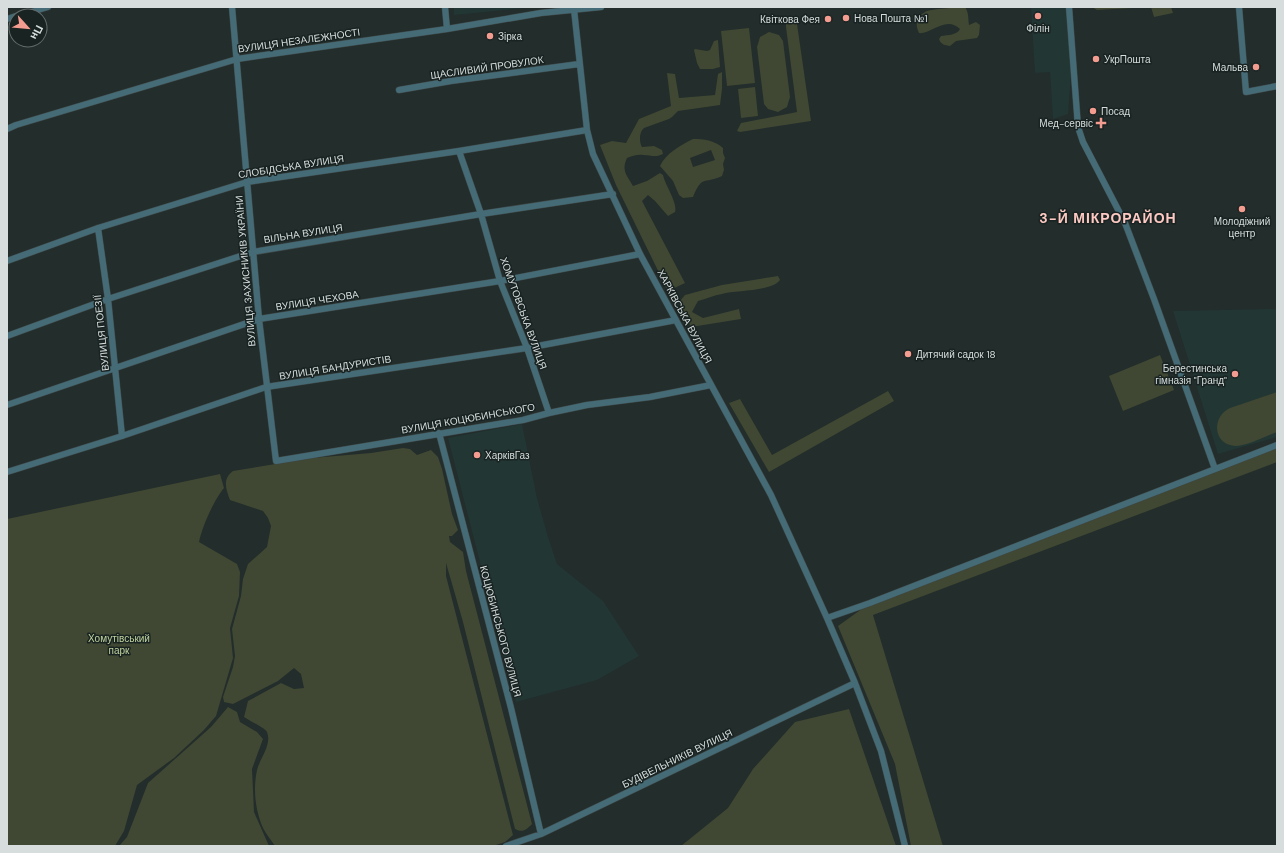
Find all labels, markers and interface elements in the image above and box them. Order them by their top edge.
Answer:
north arrow [8,8,48,48]
marker: Філін [1033,11,1043,21]
place label: Нова Пошта №1 [854,12,928,25]
place label: Квіткова Фея [760,13,820,26]
marker: Нова Пошта №1 [841,13,851,23]
marker: Квіткова Фея [823,14,833,24]
place label: Філін [1026,22,1050,35]
text: Пн [27,23,46,42]
street label: ВУЛИЦЯ НЕЗАЛЕЖНОСТІ [237,25,361,56]
place label: Зірка [498,30,522,43]
marker: Зірка [485,31,495,41]
street label: ЩАСЛИВИЙ ПРОВУЛОК [430,53,545,82]
place label: УкрПошта [1104,53,1151,66]
marker: УкрПошта [1091,54,1101,64]
place label: Мальва [1212,61,1248,74]
marker: Мальва [1251,62,1261,72]
place label: Посад [1101,105,1130,118]
marker: Посад [1088,106,1098,116]
place label: Мед-сервіс [1039,117,1093,130]
marker: Мед-сервіс [1096,118,1106,128]
street label: СЛОБІДСЬКА ВУЛИЦЯ [237,152,345,181]
street label: ВУЛИЦЯ ЗАХИСНИКІВ УКРАЇНИ [232,195,259,347]
marker: Молодіжний центр [1237,204,1247,214]
district label: 3-Й МІКРОРАЙОН [1039,209,1177,227]
place label: Молодіжний центр [1214,215,1270,240]
street label: ВІЛЬНА ВУЛИЦЯ [263,221,344,246]
street label: ХОМУТОВСЬКА ВУЛИЦЯ [497,255,550,371]
street label: ХАРКІВСЬКА ВУЛИЦЯ [654,267,715,365]
street label: ВУЛИЦЯ ЧЕХОВА [275,287,360,313]
street label: ВУЛИЦЯ ПОЕЗІЇ [91,294,112,372]
place label: Дитячий садок 18 [916,348,996,361]
marker: Дитячий садок 18 [903,349,913,359]
street label: ВУЛИЦЯ БАНДУРИСТІВ [278,352,392,383]
place label: Берестинська гімназія "Гранд" [1155,362,1227,387]
marker: Берестинська гімназія "Гранд" [1230,369,1240,379]
street label: ВУЛИЦЯ КОЦЮБИНСЬКОГО [400,400,536,437]
place label: ХарківГаз [485,449,530,462]
marker: ХарківГаз [472,450,482,460]
street label: КОЦЮБИНСЬКОГО ВУЛИЦЯ [477,564,524,698]
park label: Хомутівський парк [88,632,150,657]
street label: БУДІВЕЛЬНИКІВ ВУЛИЦЯ [620,726,735,791]

